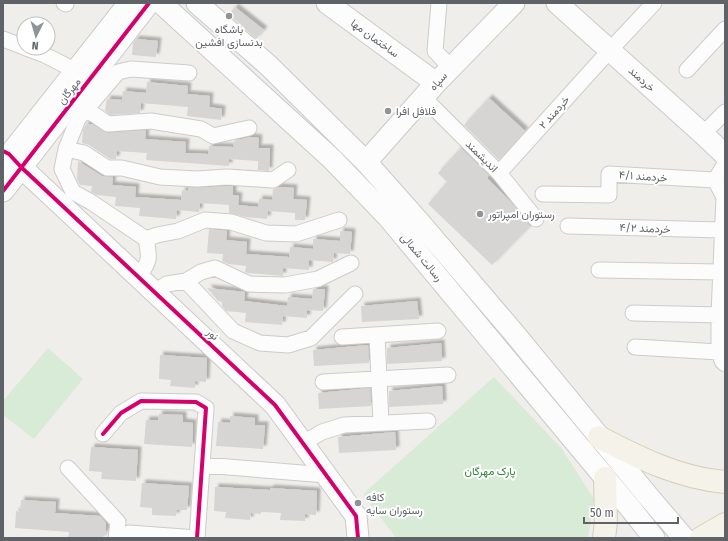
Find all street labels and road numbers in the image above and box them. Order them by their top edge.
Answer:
street label: ساختمان مها [348,17,402,60]
street label: خردمند [626,64,658,95]
street label: سپاه [427,69,451,94]
street label: مهرگان [55,75,84,107]
street label: خردمند ۲ [536,93,573,131]
street label: اندیشمند [463,138,500,175]
street label: خردمند ۴/۱ [618,168,668,185]
street label: خردمند ۴/۲ [619,221,671,236]
street label: رسالت شمالی [398,231,446,284]
street label: نور [203,325,221,343]

